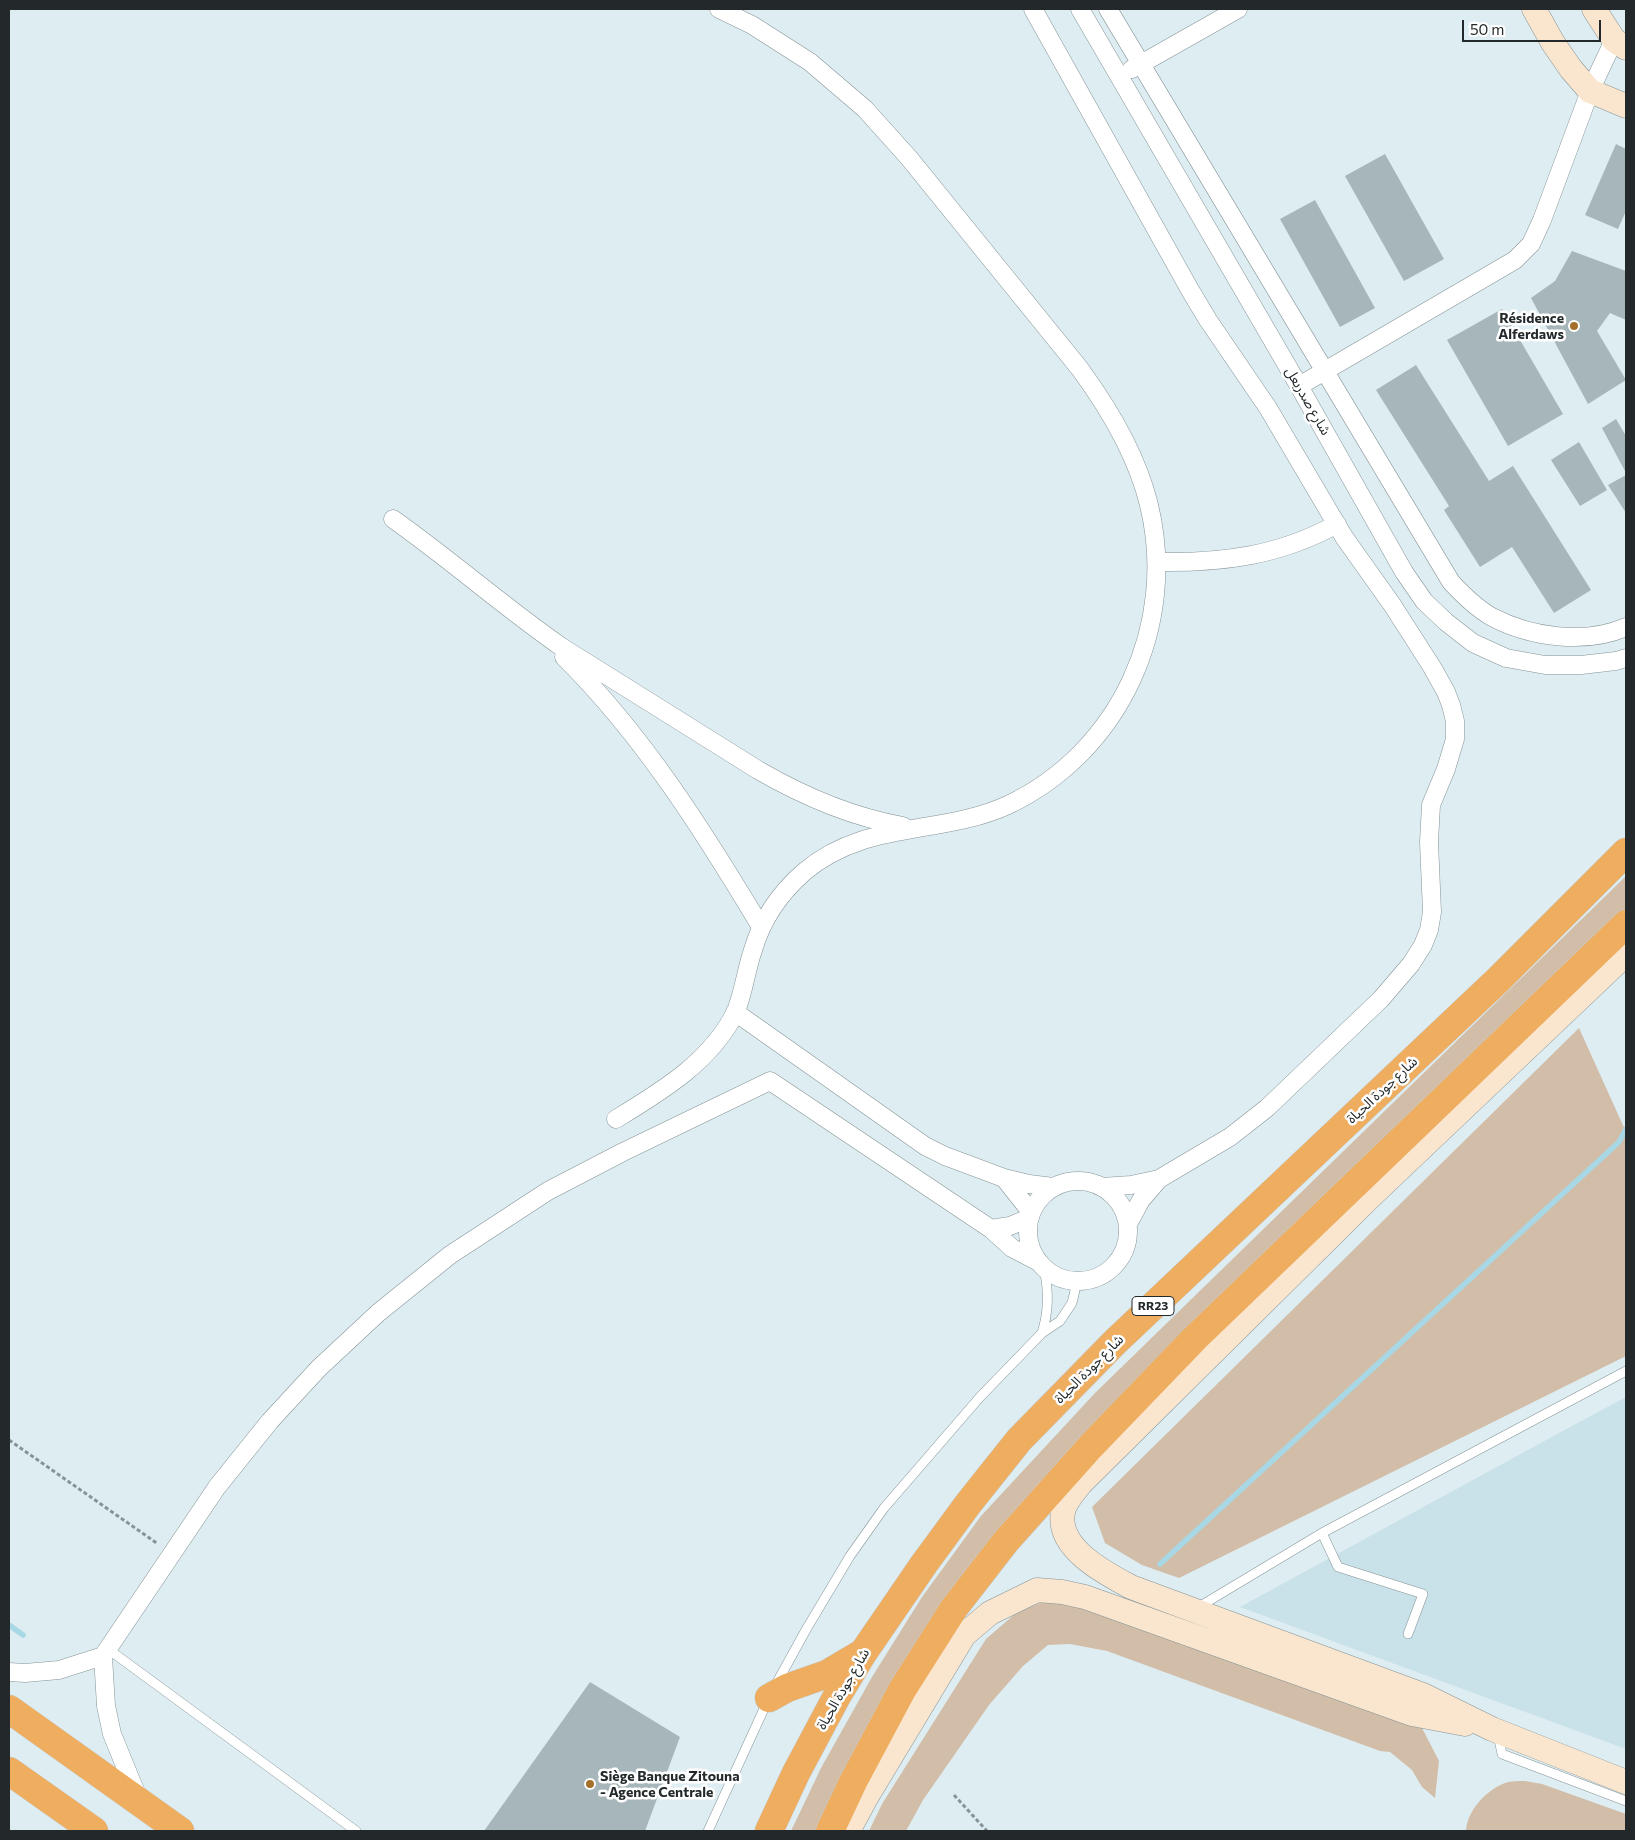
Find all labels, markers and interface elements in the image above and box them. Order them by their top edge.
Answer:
scale bar [1465,10,1604,42]
text: 50 m [1470,20,1504,38]
place label: Résidence Alferdaws [1498,310,1564,342]
marker: Résidence Alferdaws [1568,320,1580,332]
street label: شارع صدربعل [1282,364,1334,438]
street label: شارع جودة الحياة [1343,1053,1421,1127]
road number: RR23 [1132,1296,1174,1315]
street label: شارع جودة الحياة [1051,1331,1127,1407]
street label: شارع جودة الحياة [813,1646,873,1732]
place label: Siège Banque Zitouna - Agence Centrale [600,1768,740,1800]
marker: Siège Banque Zitouna - Agence Centrale [584,1778,596,1790]

